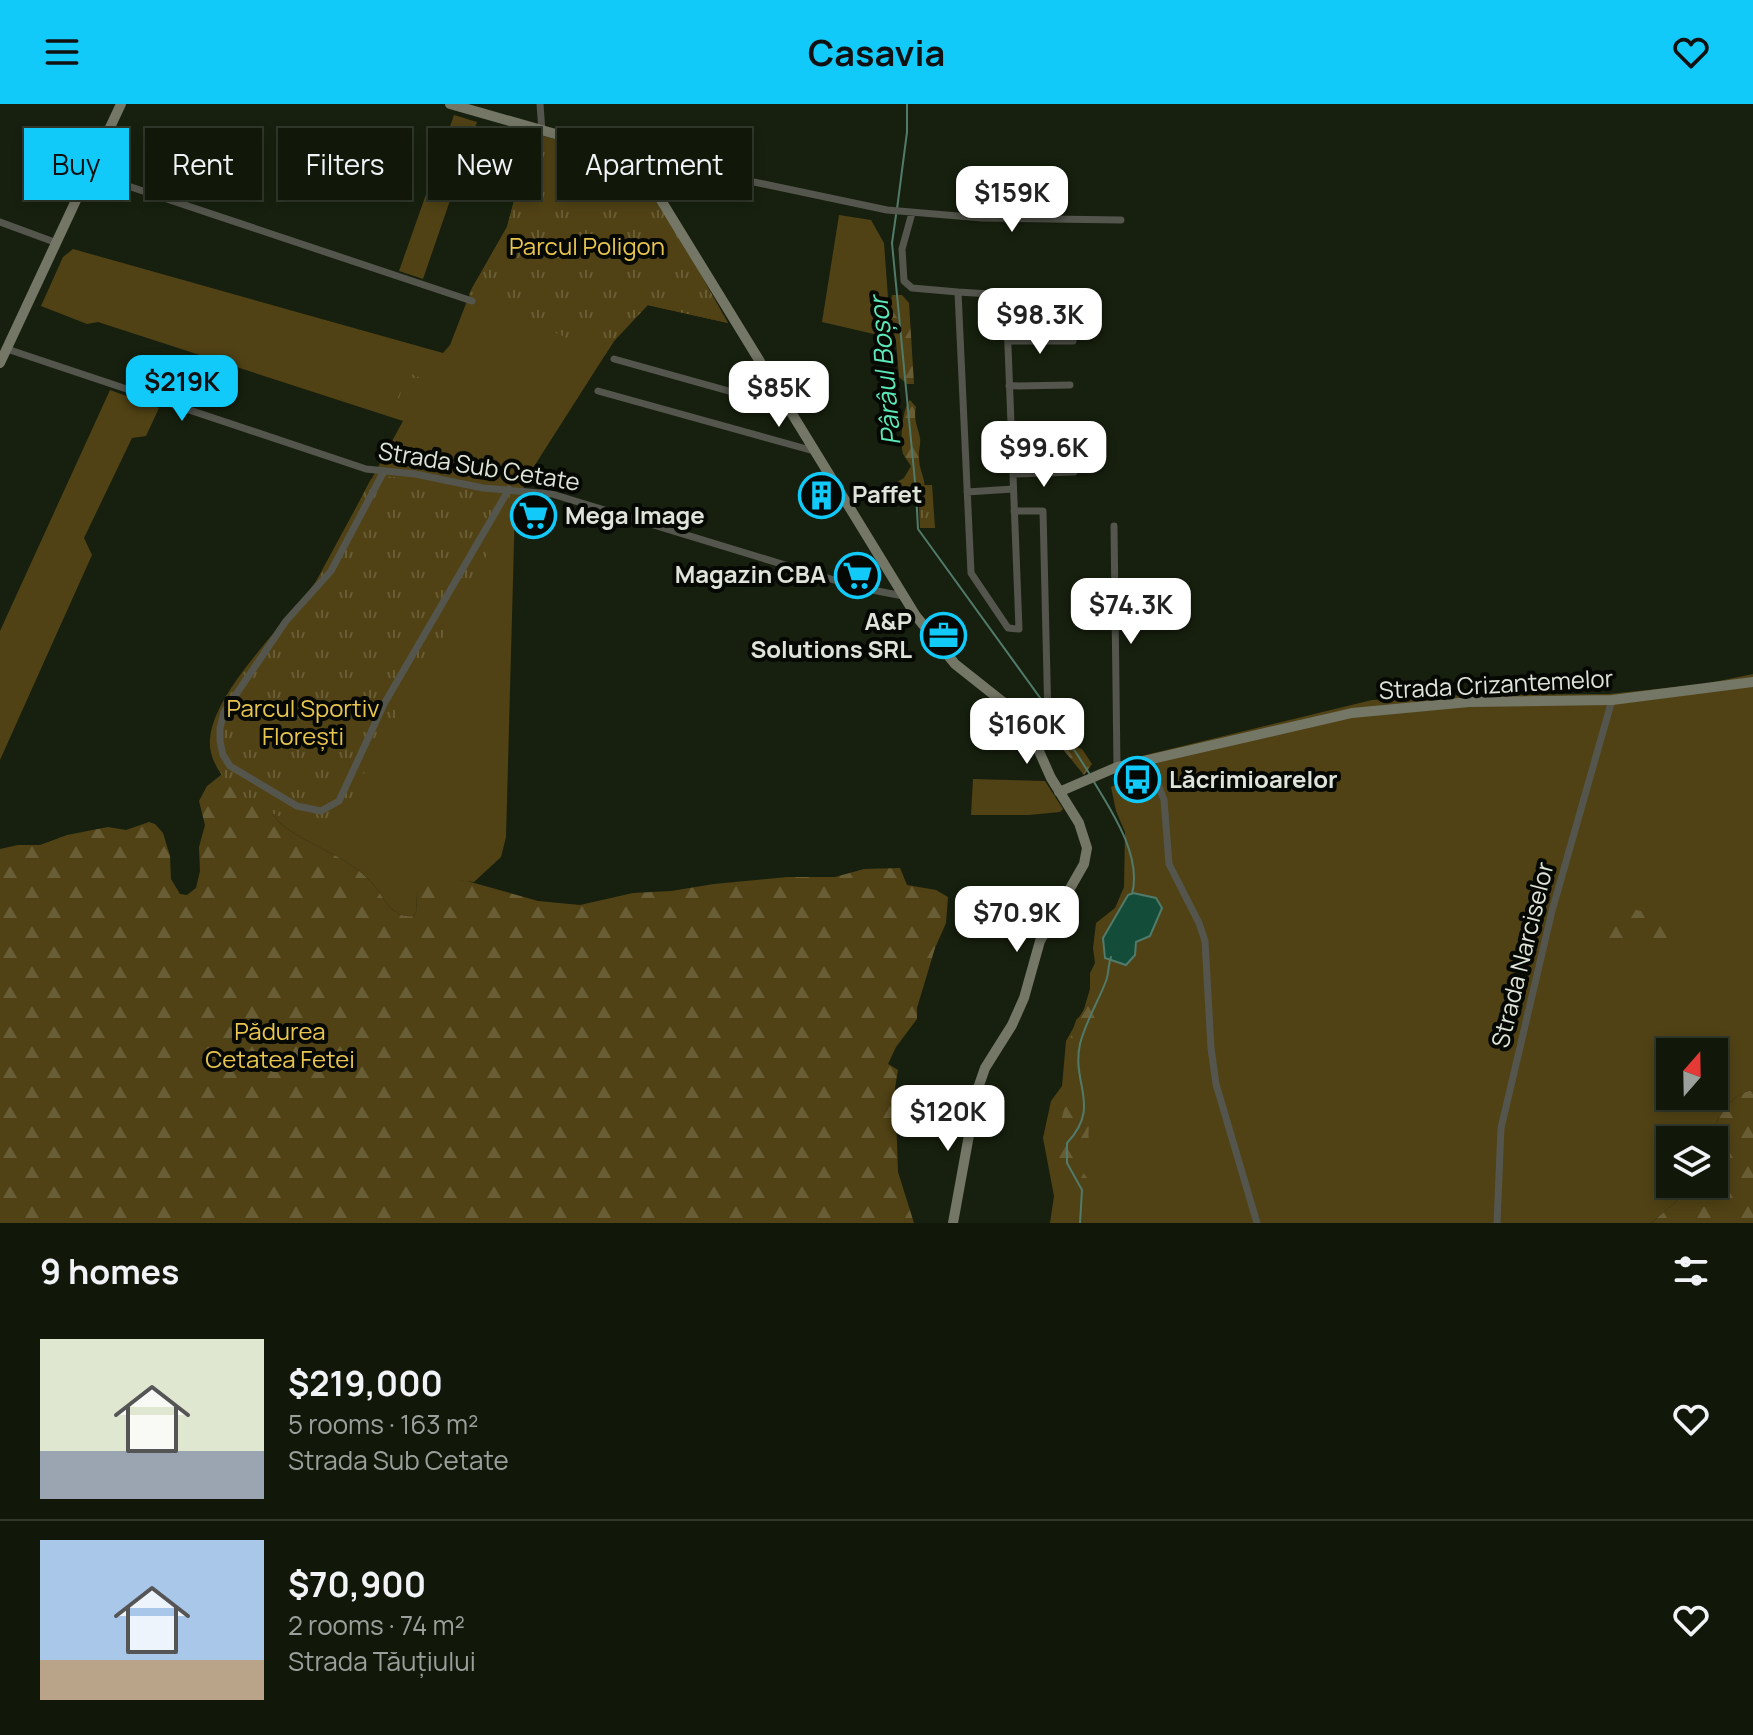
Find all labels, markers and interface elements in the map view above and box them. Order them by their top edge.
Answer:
text: Casavia [808,28,945,77]
icon: menu [40,30,84,74]
icon: heart [1669,30,1713,74]
chip: Buy [24,128,129,200]
chip: Rent [145,128,262,200]
chip: Filters [278,128,412,200]
chip: New [428,128,541,200]
chip: Apartment [557,128,752,200]
pin: $159K [956,166,1068,234]
text: $159K [974,174,1050,210]
park label: Parcul Poligon [509,229,665,262]
pin: $98.3K [975,288,1105,356]
water label: Pârâul Boșor [859,292,908,447]
text: $98.3K [996,296,1084,332]
pin: $219K [126,355,238,423]
pin: $85K [732,361,826,429]
text: $219K [144,363,220,399]
text: $85K [747,369,811,405]
pin: $99.6K [979,421,1109,489]
text: $99.6K [999,429,1089,465]
street label: Strada Sub Cetate [376,433,582,498]
building icon: Paffet [797,471,845,519]
place label: Paffet [852,477,922,510]
supermarket icon: Mega Image [510,492,558,540]
place label: Mega Image [565,498,705,531]
supermarket icon: Magazin CBA [833,551,881,599]
place label: Magazin CBA [675,557,826,590]
pin: $74.3K [1066,578,1196,646]
text: $74.3K [1089,586,1173,622]
place label: A&P Solutions SRL [750,604,912,665]
office icon: A&P Solutions SRL [919,612,967,660]
street label: Strada Crizantemelor [1378,661,1614,706]
park label: Parcul Sportiv Florești [227,691,379,752]
pin: $160K [971,698,1083,766]
text: $160K [988,706,1066,742]
bus stop icon: Lăcrimioarelor [1114,756,1162,804]
place label: Lăcrimioarelor [1169,762,1338,795]
street label: Strada Narciselor [1483,858,1561,1051]
pin: $70.9K [952,886,1082,954]
text: $70.9K [973,894,1061,930]
park label: Pădurea Cetatea Fetei [205,1014,355,1075]
north arrow [1656,1038,1728,1110]
map controls [1656,1038,1728,1198]
pin: $120K [892,1085,1004,1153]
text: $120K [909,1093,987,1129]
button: layers [1656,1126,1728,1198]
text: 9 homes [40,1248,179,1294]
icon: filters [1669,1249,1713,1293]
text: $219,000 [288,1360,443,1406]
icon: home [104,1371,200,1467]
icon: heart [1669,1397,1713,1441]
text: 5 rooms · 163 m² [288,1406,478,1442]
text: Strada Sub Cetate [288,1442,509,1478]
text: $70,900 [288,1561,426,1607]
icon: home [104,1572,200,1668]
icon: heart [1669,1598,1713,1642]
text: 2 rooms · 74 m² [288,1607,465,1643]
text: Strada Tăuțiului [288,1643,476,1679]

